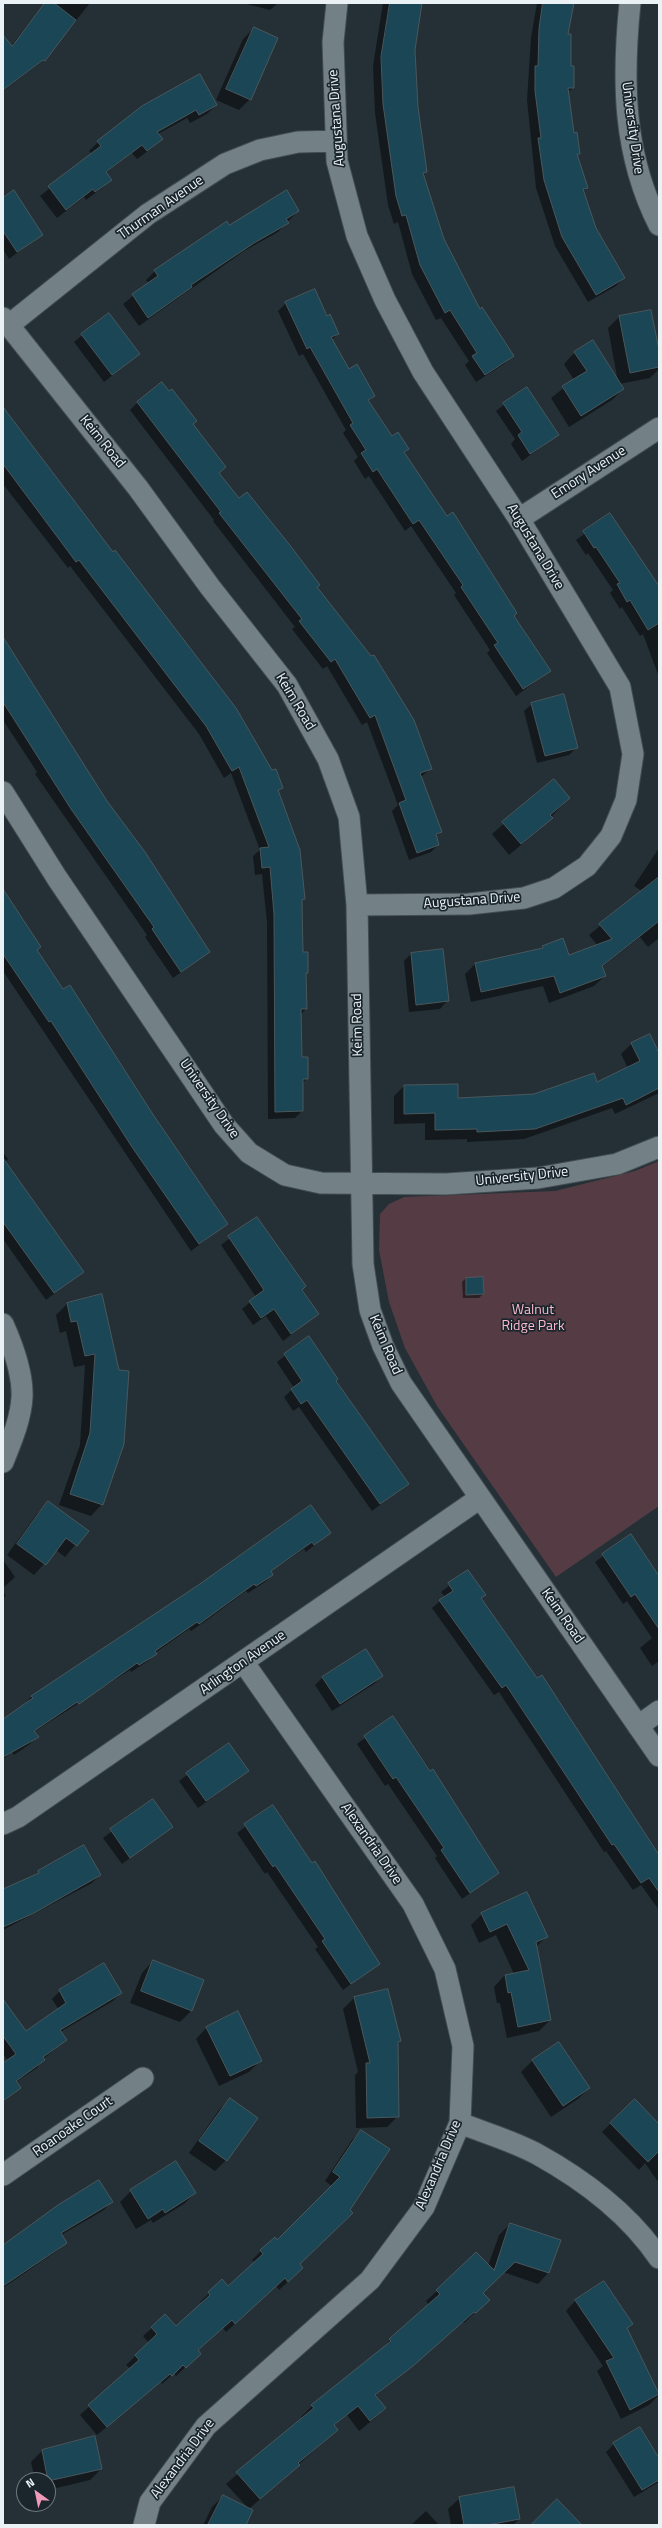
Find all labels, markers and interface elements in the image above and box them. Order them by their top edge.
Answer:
street label: Augustana Drive [325,69,349,167]
street label: University Drive [617,81,647,175]
street label: Thurman Avenue [115,172,207,244]
street label: Keim Road [76,412,128,472]
street label: Emory Avenue [549,443,629,503]
street label: Augustana Drive [503,501,567,593]
street label: Keim Road [272,671,318,733]
street label: Augustana Drive [423,889,521,913]
street label: Keim Road [349,993,367,1057]
street label: University Drive [175,1056,243,1142]
street label: University Drive [475,1164,569,1190]
park label: Walnut Ridge Park [501,1303,565,1336]
street label: Keim Road [365,1313,405,1377]
street label: Keim Road [537,1585,587,1647]
street label: Arlington Avenue [197,1627,289,1699]
street label: Alexandria Drive [337,1800,405,1888]
street label: Roanoake Court [30,2093,116,2161]
street label: Alexandria Drive [413,2118,465,2212]
street label: Alexandria Drive [148,2416,218,2502]
north arrow [16,2472,56,2512]
text: N [22,2474,38,2492]

